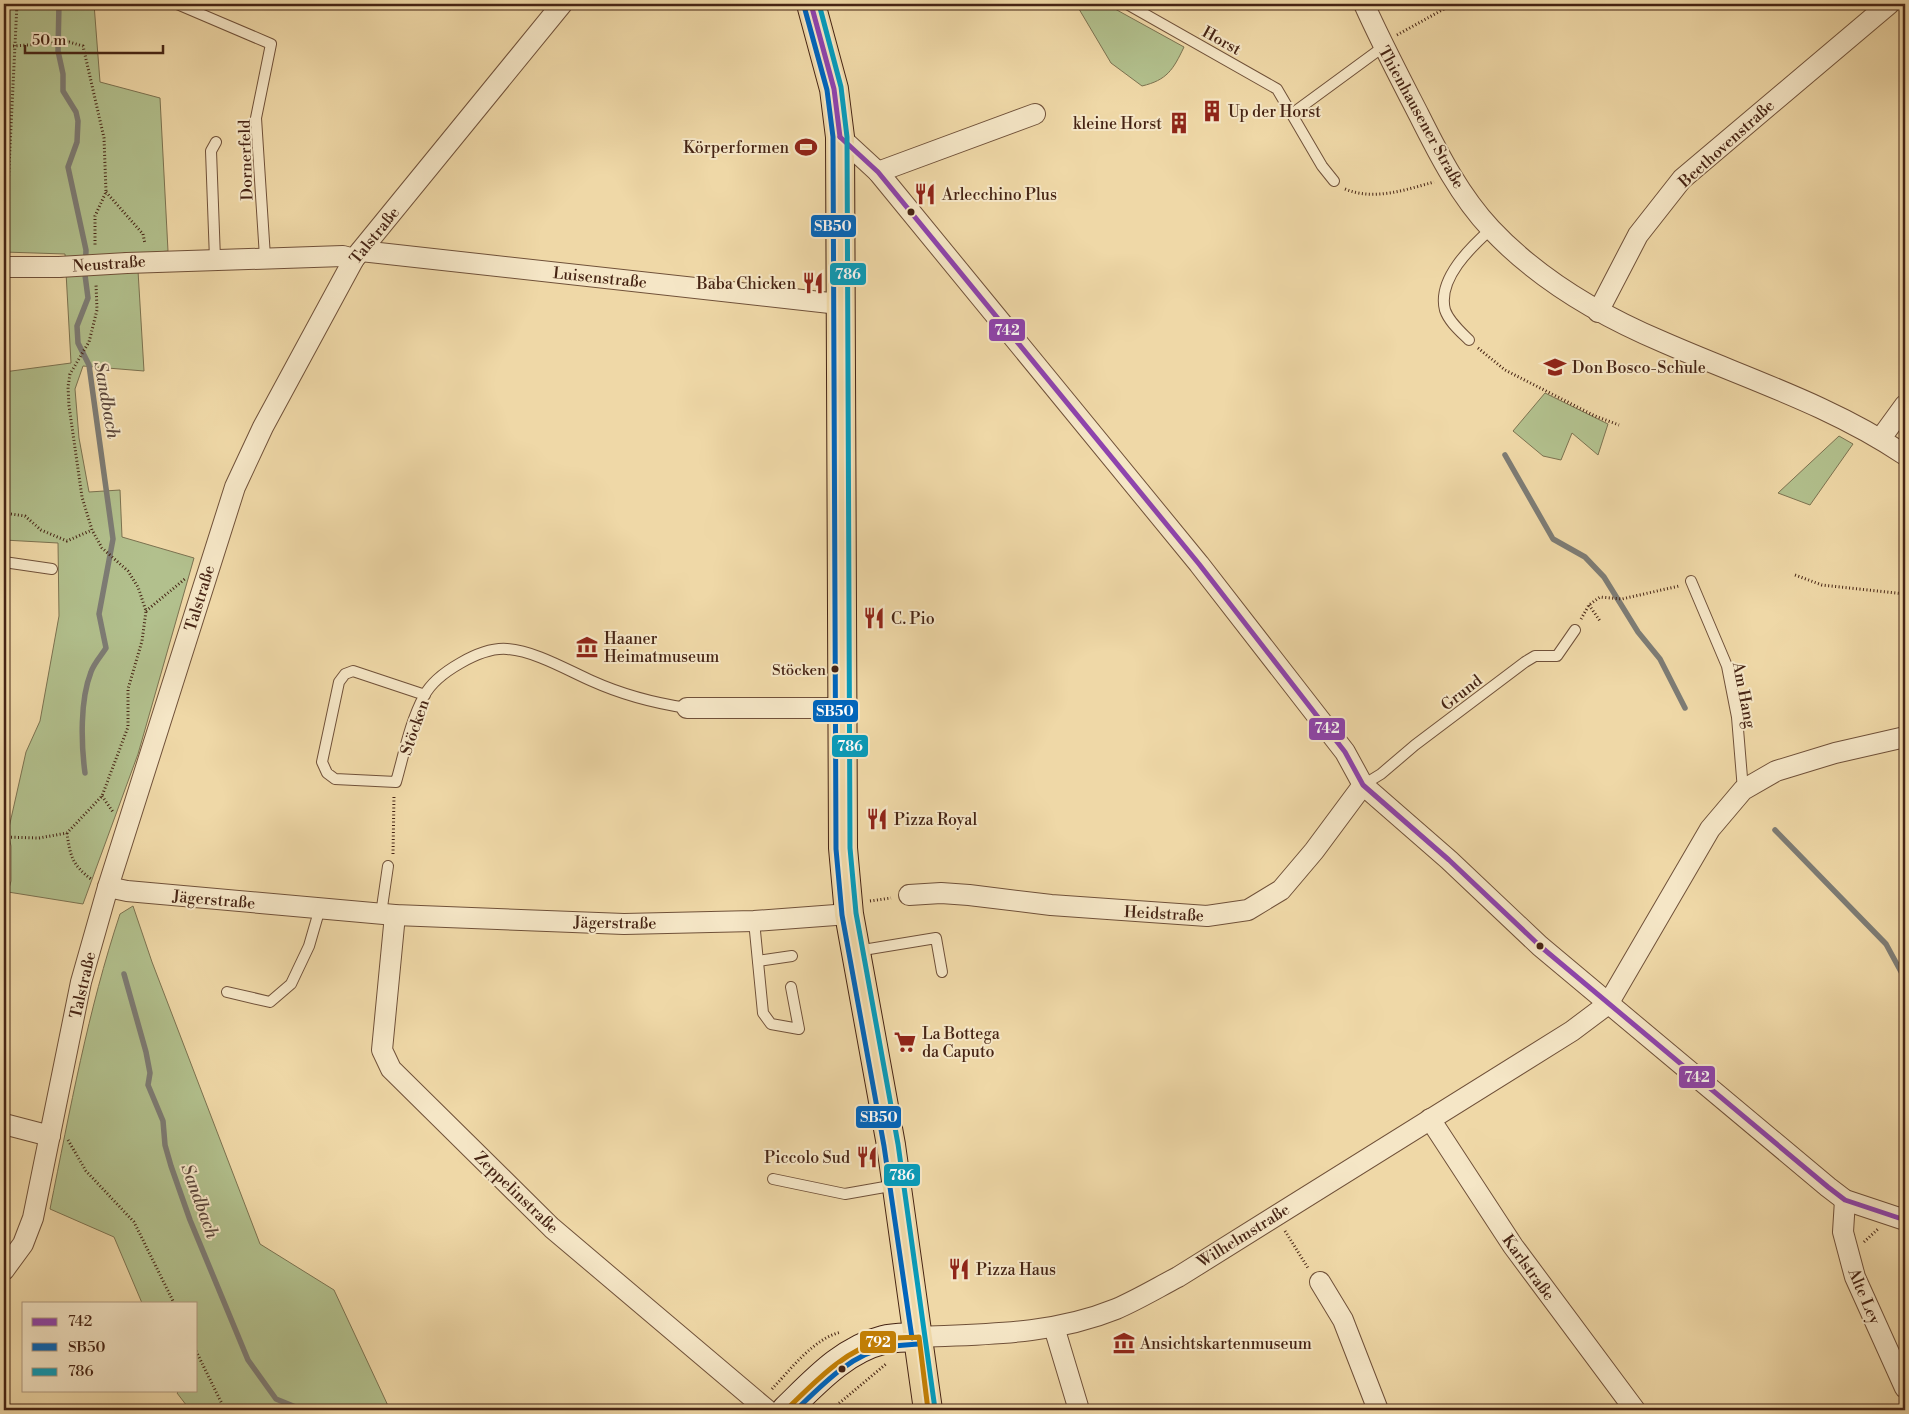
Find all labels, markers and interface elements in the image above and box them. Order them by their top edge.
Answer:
scale bar [25,22,162,54]
street label: Horst [1199,22,1245,60]
text: 50 m [32,31,66,50]
street label: Thienhausener Straße [1374,43,1469,192]
street label: Beethovenstraße [1674,96,1779,193]
building icon: Up der Horst [1199,98,1225,124]
place label: Up der Horst [1228,102,1321,122]
building icon: kleine Horst [1166,110,1192,136]
place label: kleine Horst [1073,114,1162,134]
street label: Dornerfeld [235,119,257,201]
sports icon: Körperformen [793,134,819,160]
place label: Körperformen [683,138,789,158]
restaurant icon: Arlecchino Plus [912,181,938,207]
place label: Arlecchino Plus [941,185,1057,205]
street label: Talstraße [346,203,404,268]
unlabelled marker [906,207,916,217]
line badge: SB50 [810,214,857,238]
text: SB50 [814,218,852,236]
street label: Neustraße [72,251,147,277]
line badge: 786 [829,262,867,286]
street label: Luisenstraße [552,263,648,293]
text: 786 [835,266,861,284]
restaurant icon: Baba Chicken [800,270,826,296]
place label: Baba Chicken [695,274,796,294]
line badge: 742 [988,318,1026,342]
text: 742 [994,322,1020,340]
school or university icon: Don Bosco-Schule [1542,354,1568,380]
place label: Don Bosco-Schule [1572,358,1706,378]
water label: Sandbach [88,360,125,441]
street label: Talstraße [180,563,219,634]
restaurant icon: C. Pio [861,605,887,631]
place label: C. Pio [891,609,935,629]
place label: Haaner Heimatmuseum [604,629,719,667]
museum icon: Haaner Heimatmuseum [574,634,600,660]
street label: Am Hang [1728,659,1760,731]
place label: Stöcken [772,661,826,680]
marker: Stöcken [830,664,840,674]
street label: Grund [1437,670,1486,715]
street label: Stöcken [396,696,434,758]
line badge: SB50 [812,699,859,723]
text: SB50 [816,703,854,721]
line badge: 742 [1308,717,1346,741]
text: 742 [1314,720,1340,738]
line badge: 786 [831,734,869,758]
text: 786 [837,738,863,756]
restaurant icon: Pizza Royal [864,806,890,832]
place label: Pizza Royal [894,810,977,830]
street label: Jägerstraße [171,886,256,914]
street label: Heidstraße [1123,902,1204,926]
street label: Jägerstraße [572,912,657,934]
unlabelled marker [1535,941,1545,951]
street label: Talstraße [66,950,100,1021]
place label: La Bottega da Caputo [922,1024,1001,1062]
supermarket icon: La Bottega da Caputo [892,1029,918,1055]
line badge: 742 [1678,1065,1716,1089]
text: 742 [1684,1069,1710,1087]
line badge: SB50 [855,1105,902,1129]
text: SB50 [860,1109,898,1127]
restaurant icon: Piccolo Sud [854,1144,880,1170]
street label: Zeppelinstraße [470,1148,563,1238]
place label: Piccolo Sud [764,1148,850,1168]
water label: Sandbach [175,1161,224,1243]
line badge: 786 [883,1163,921,1187]
text: 786 [889,1167,915,1185]
street label: Wilhelmstraße [1193,1200,1293,1273]
street label: Karlstraße [1498,1231,1559,1304]
restaurant icon: Pizza Haus [946,1256,972,1282]
place label: Pizza Haus [976,1260,1056,1280]
street label: Alte Ley [1843,1264,1885,1328]
legend [22,1302,198,1392]
text: 742 [68,1312,92,1331]
line badge: 792 [859,1330,897,1354]
museum icon: Ansichtskartenmuseum [1111,1330,1137,1356]
text: 792 [865,1334,891,1352]
place label: Ansichtskartenmuseum [1139,1334,1312,1354]
text: SB50 [68,1338,105,1357]
text: 786 [68,1362,94,1381]
unlabelled marker [837,1364,847,1374]

